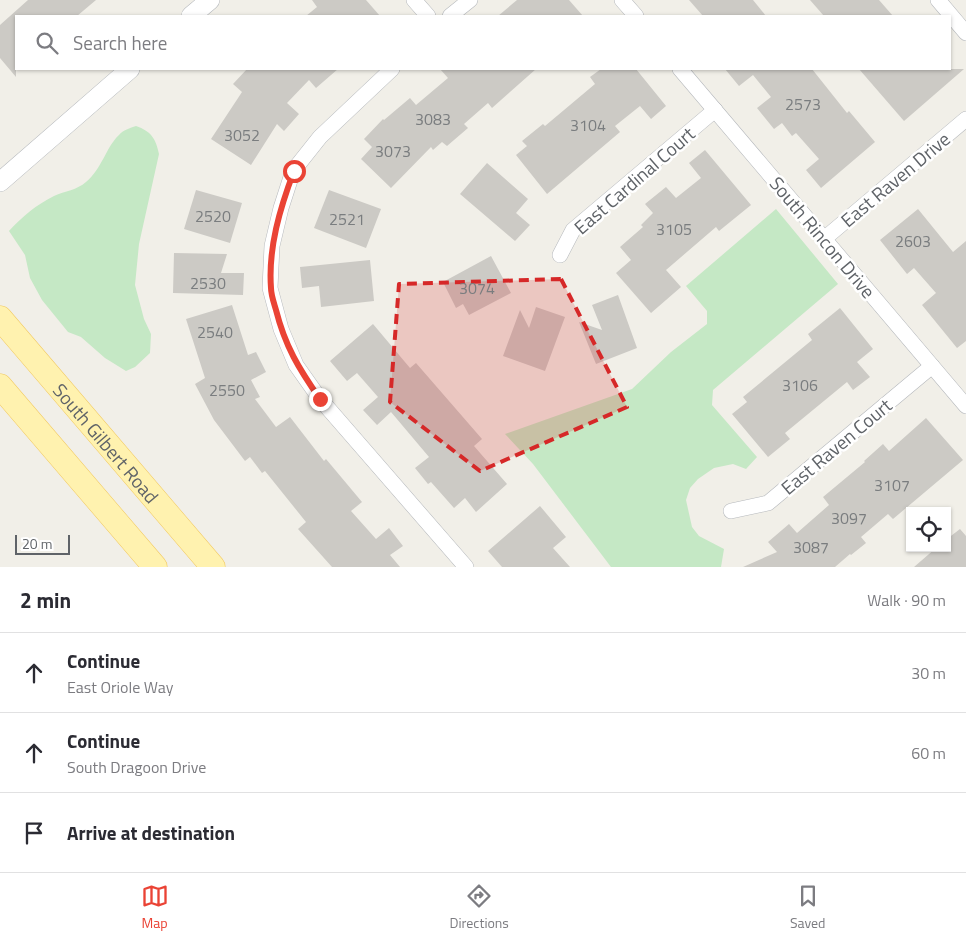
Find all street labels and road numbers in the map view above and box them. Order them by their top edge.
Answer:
street label: East Cardinal Court [567,119,701,241]
street label: East Raven Drive [834,124,956,234]
street label: South Rincon Drive [763,170,883,304]
street label: South Gilbert Road [47,376,166,509]
street label: East Raven Court [774,391,898,501]

